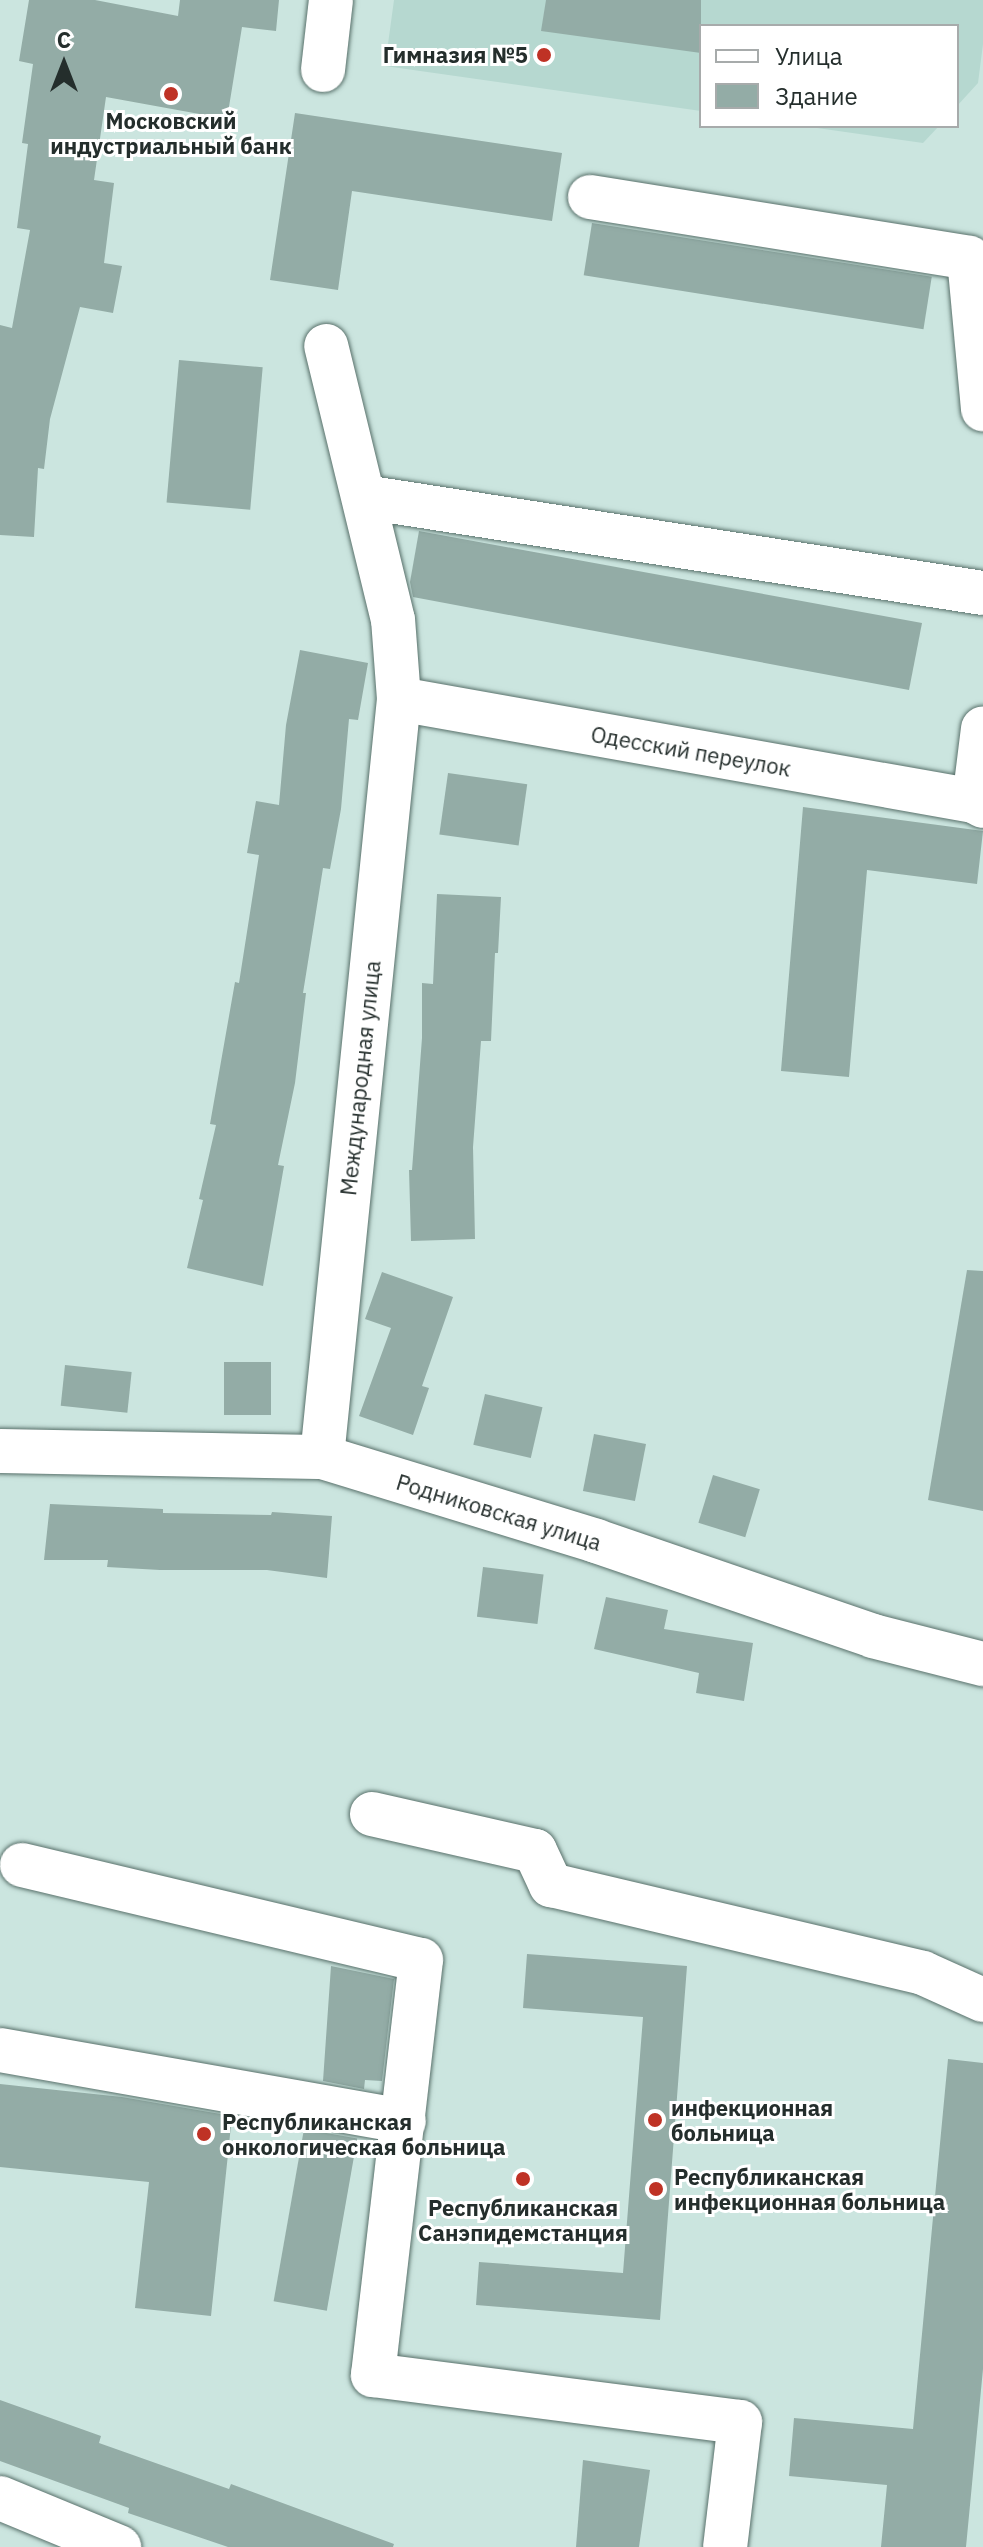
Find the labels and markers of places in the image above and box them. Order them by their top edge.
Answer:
place label: Гимназия №5 [383,42,528,68]
marker: Гимназия №5 [535,46,553,64]
marker: Московский индустриальный банк [162,85,180,103]
place label: Московский индустриальный банк [50,107,292,158]
place label: инфекционная больница [671,2094,833,2146]
place label: Республиканская онкологическая больница [222,2108,506,2160]
marker: инфекционная больница [646,2111,664,2129]
marker: Республиканская онкологическая больница [193,2123,215,2145]
place label: Республиканская инфекционная больница [674,2163,945,2214]
marker: Республиканская Санэпидемстанция [512,2168,534,2190]
marker: Республиканская инфекционная больница [645,2178,667,2200]
place label: Республиканская Санэпидемстанция [418,2194,628,2246]

